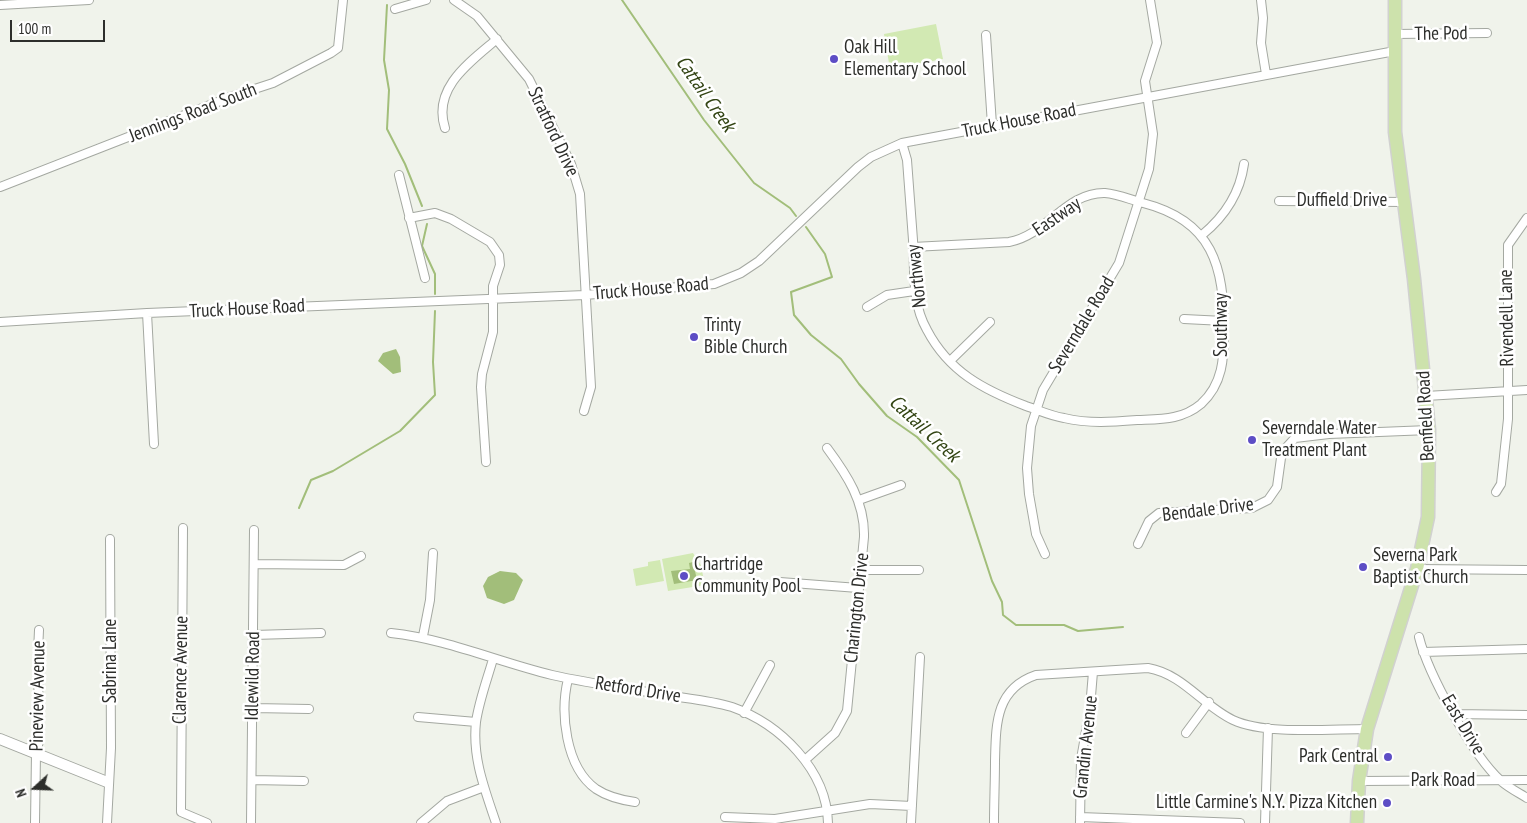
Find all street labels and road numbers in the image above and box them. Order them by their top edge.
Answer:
street label: The Pod [1414,22,1468,46]
street label: Jennings Road South [126,78,260,148]
street label: Stratford Drive [522,84,584,180]
street label: Truck House Road [960,99,1078,143]
street label: Duffield Drive [1297,190,1387,212]
street label: Eastway [1029,193,1085,241]
street label: Northway [902,243,932,309]
street label: Rivendell Lane [1495,269,1519,367]
street label: Severndale Road [1044,272,1120,378]
street label: Truck House Road [592,273,710,305]
street label: Southway [1211,293,1233,357]
street label: Truck House Road [189,295,305,323]
street label: Benfield Road [1412,370,1440,462]
street label: Bendale Drive [1161,493,1255,527]
street label: Charington Drive [840,552,874,664]
street label: Clarence Avenue [169,616,193,724]
street label: Sabrina Lane [100,619,122,703]
street label: Idlewild Road [241,631,265,721]
street label: Pineview Avenue [26,640,50,752]
street label: Retford Drive [594,672,682,708]
street label: East Drive [1436,691,1490,759]
street label: Grandin Avenue [1069,694,1103,800]
street label: Park Road [1411,770,1475,792]

